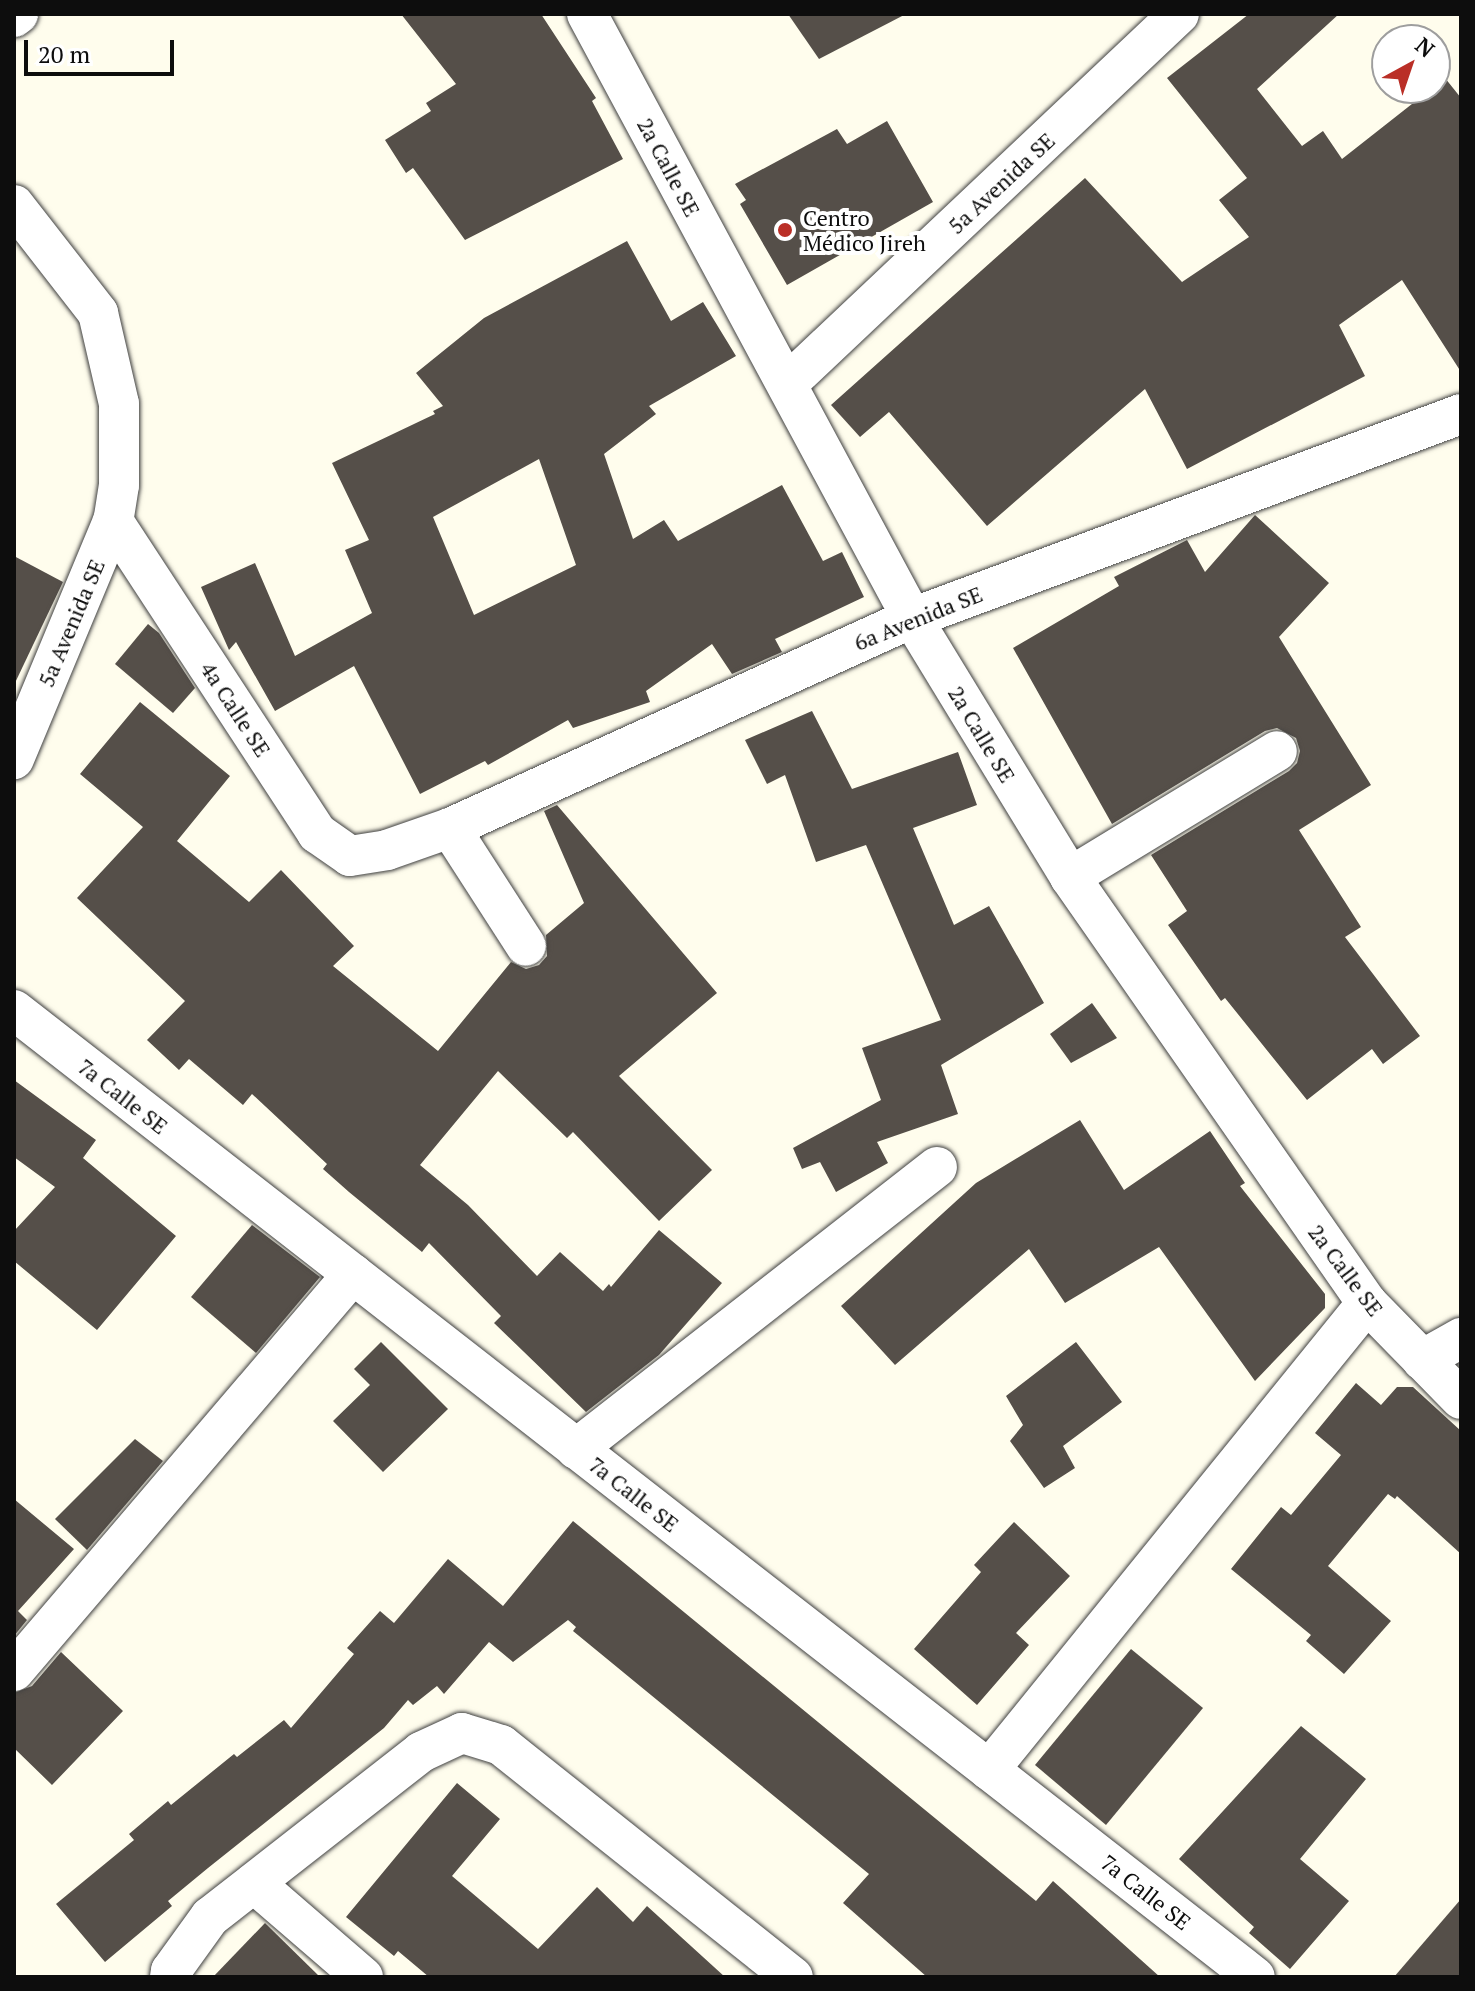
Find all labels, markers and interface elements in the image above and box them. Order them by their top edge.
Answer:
scale bar [28,24,178,74]
north arrow [1371,24,1451,104]
text: N [1410,30,1441,63]
text: 20 m [38,38,90,70]
street label: 2a Calle SE [632,113,706,221]
street label: 5a Avenida SE [942,127,1060,239]
place label: Centro Médico Jireh [803,204,926,256]
marker: Centro Médico Jireh [774,219,796,241]
street label: 5a Avenida SE [32,555,110,691]
street label: 6a Avenida SE [850,580,986,656]
street label: 4a Calle SE [196,657,276,761]
street label: 2a Calle SE [943,681,1021,787]
street label: 7a Calle SE [73,1053,173,1139]
street label: 2a Calle SE [1303,1219,1389,1321]
street label: 7a Calle SE [584,1451,684,1537]
street label: 7a Calle SE [1096,1849,1196,1935]

